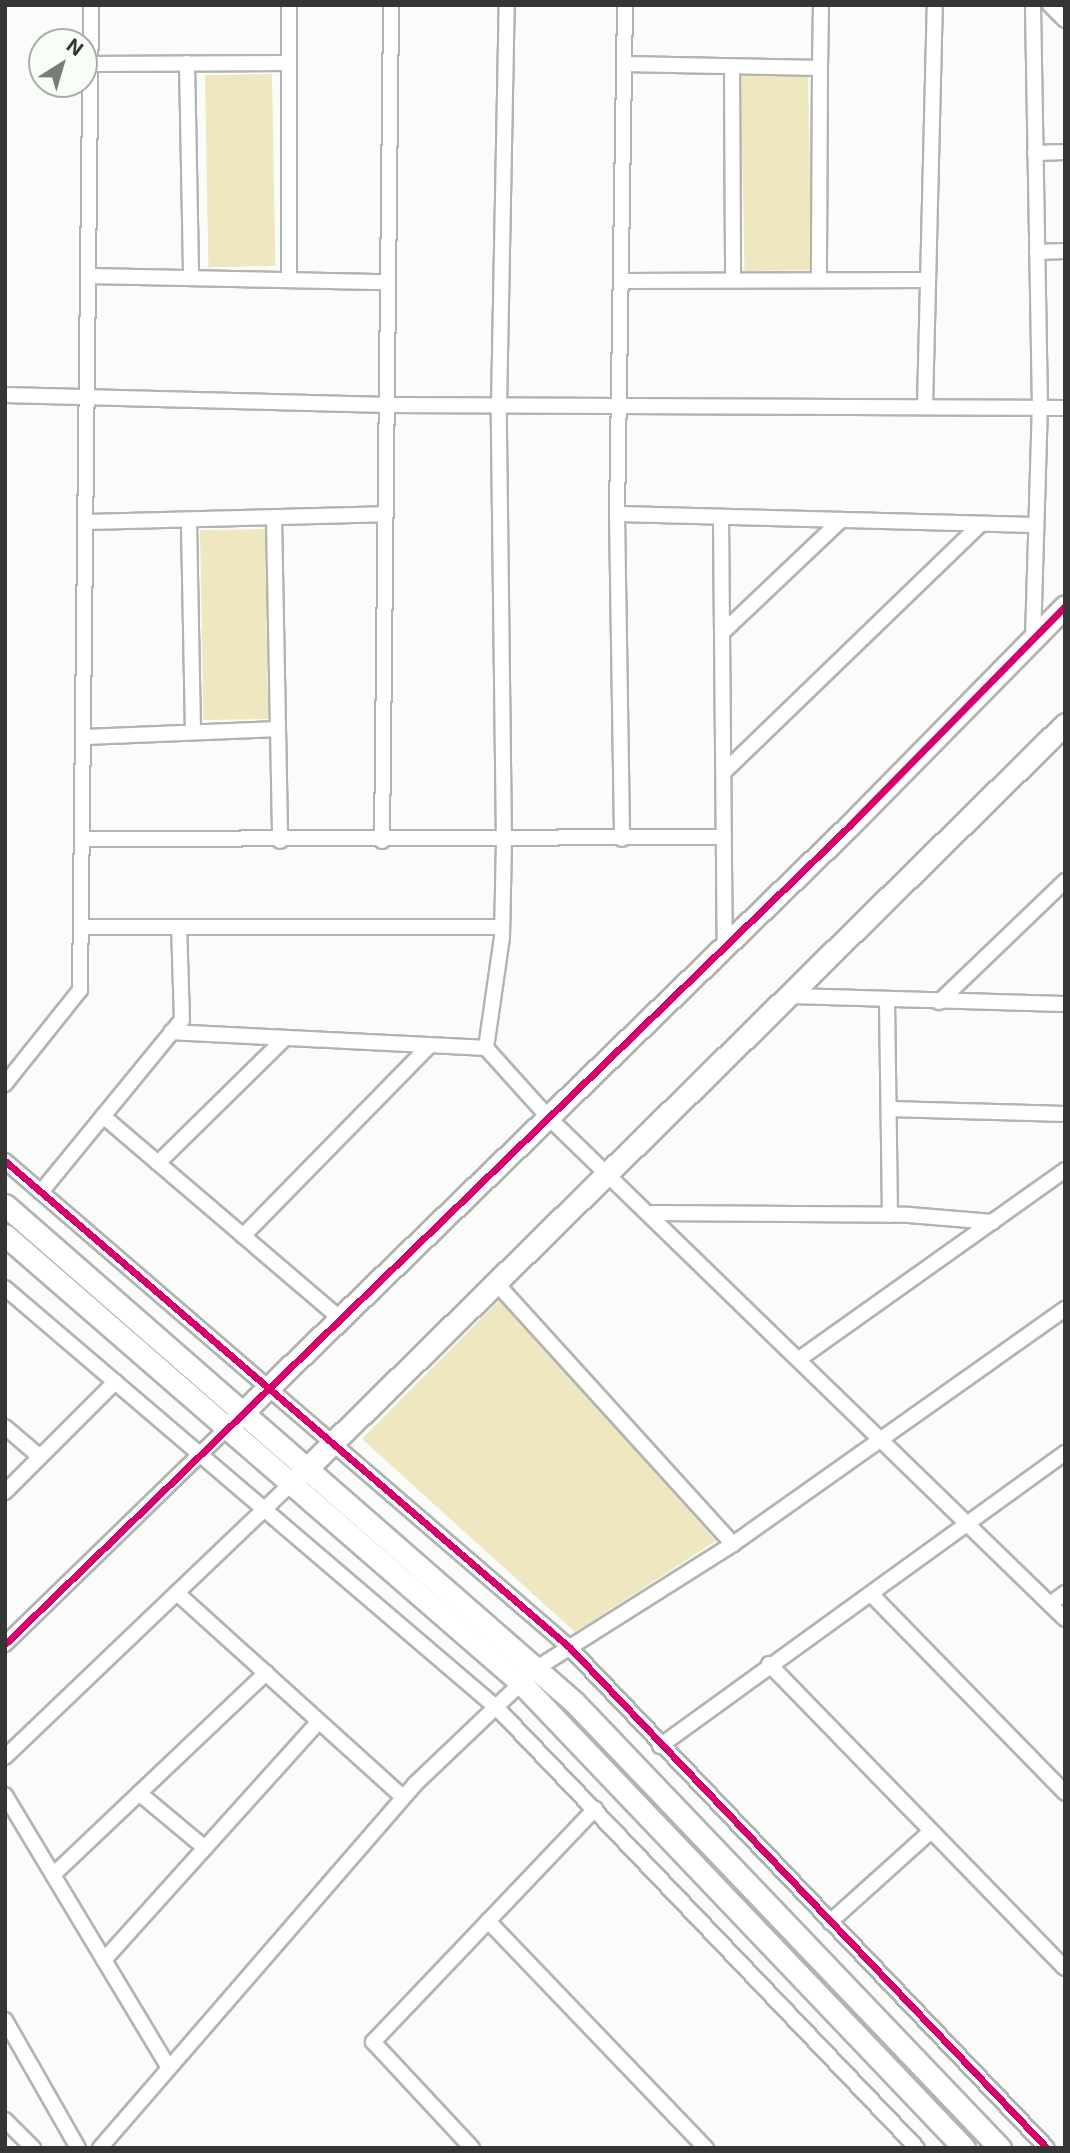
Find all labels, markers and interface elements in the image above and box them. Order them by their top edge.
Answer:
north arrow [28,28,98,98]
text: N [62,34,87,61]

